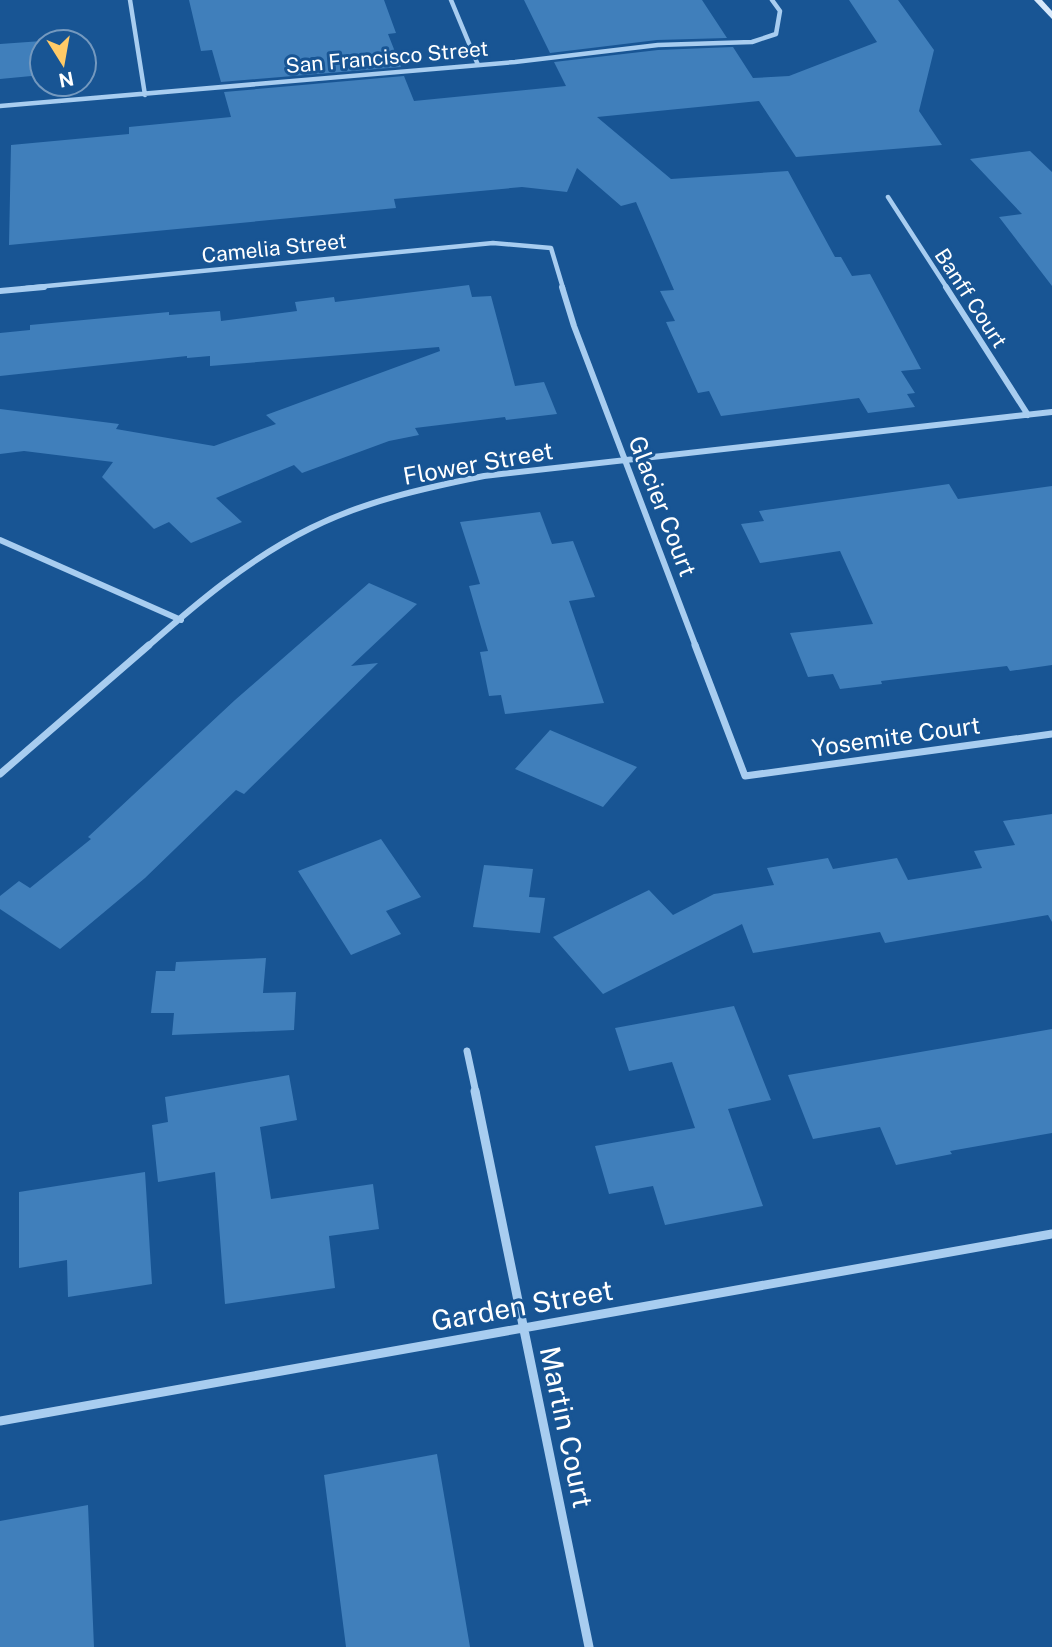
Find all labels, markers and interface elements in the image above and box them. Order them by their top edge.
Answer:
north arrow [28,28,98,98]
street label: San Francisco Street [285,36,489,78]
text: N [57,67,76,92]
street label: Camelia Street [200,228,348,268]
street label: Banff Court [930,244,1012,352]
street label: Glacier Court [623,432,703,580]
street label: Flower Street [401,436,555,490]
street label: Yosemite Court [810,710,982,762]
street label: Garden Street [429,1273,615,1337]
street label: Martin Court [534,1343,600,1511]

